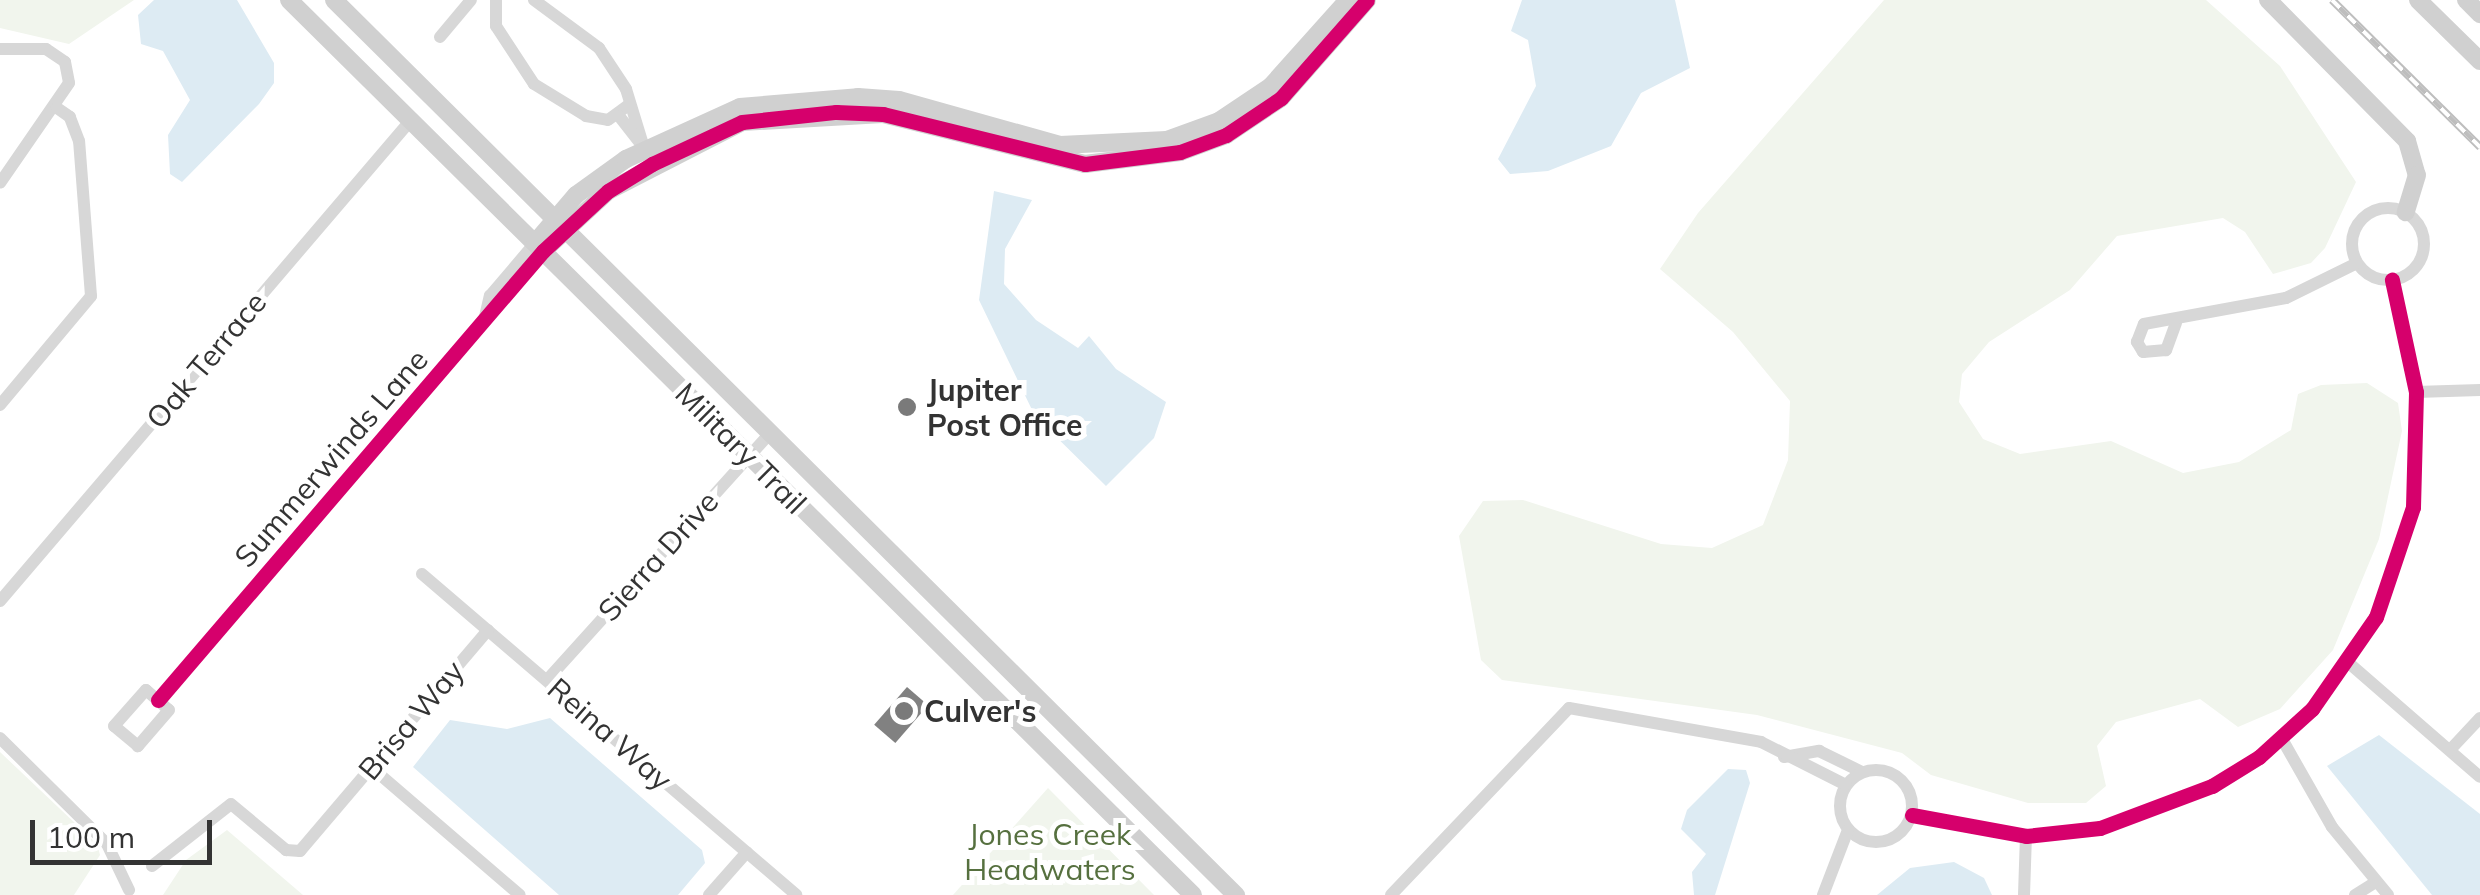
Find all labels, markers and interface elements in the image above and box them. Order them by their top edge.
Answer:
street label: Oak Terrace [139,284,273,436]
street label: Summerwinds Lane [227,342,435,574]
place label: Jupiter Post Office [927,372,1082,442]
street label: Military Trail [668,375,814,521]
marker: Jupiter Post Office [896,396,918,418]
street label: Sierra Drive [590,484,726,628]
street label: Brisa Way [351,653,471,787]
street label: Reina Way [541,670,679,798]
place label: Culver's [924,693,1036,729]
marker: Culver's [893,700,915,722]
scale bar [35,800,218,862]
park label: Jones Creek Headwaters [964,816,1136,886]
text: 100 m [47,818,135,856]

